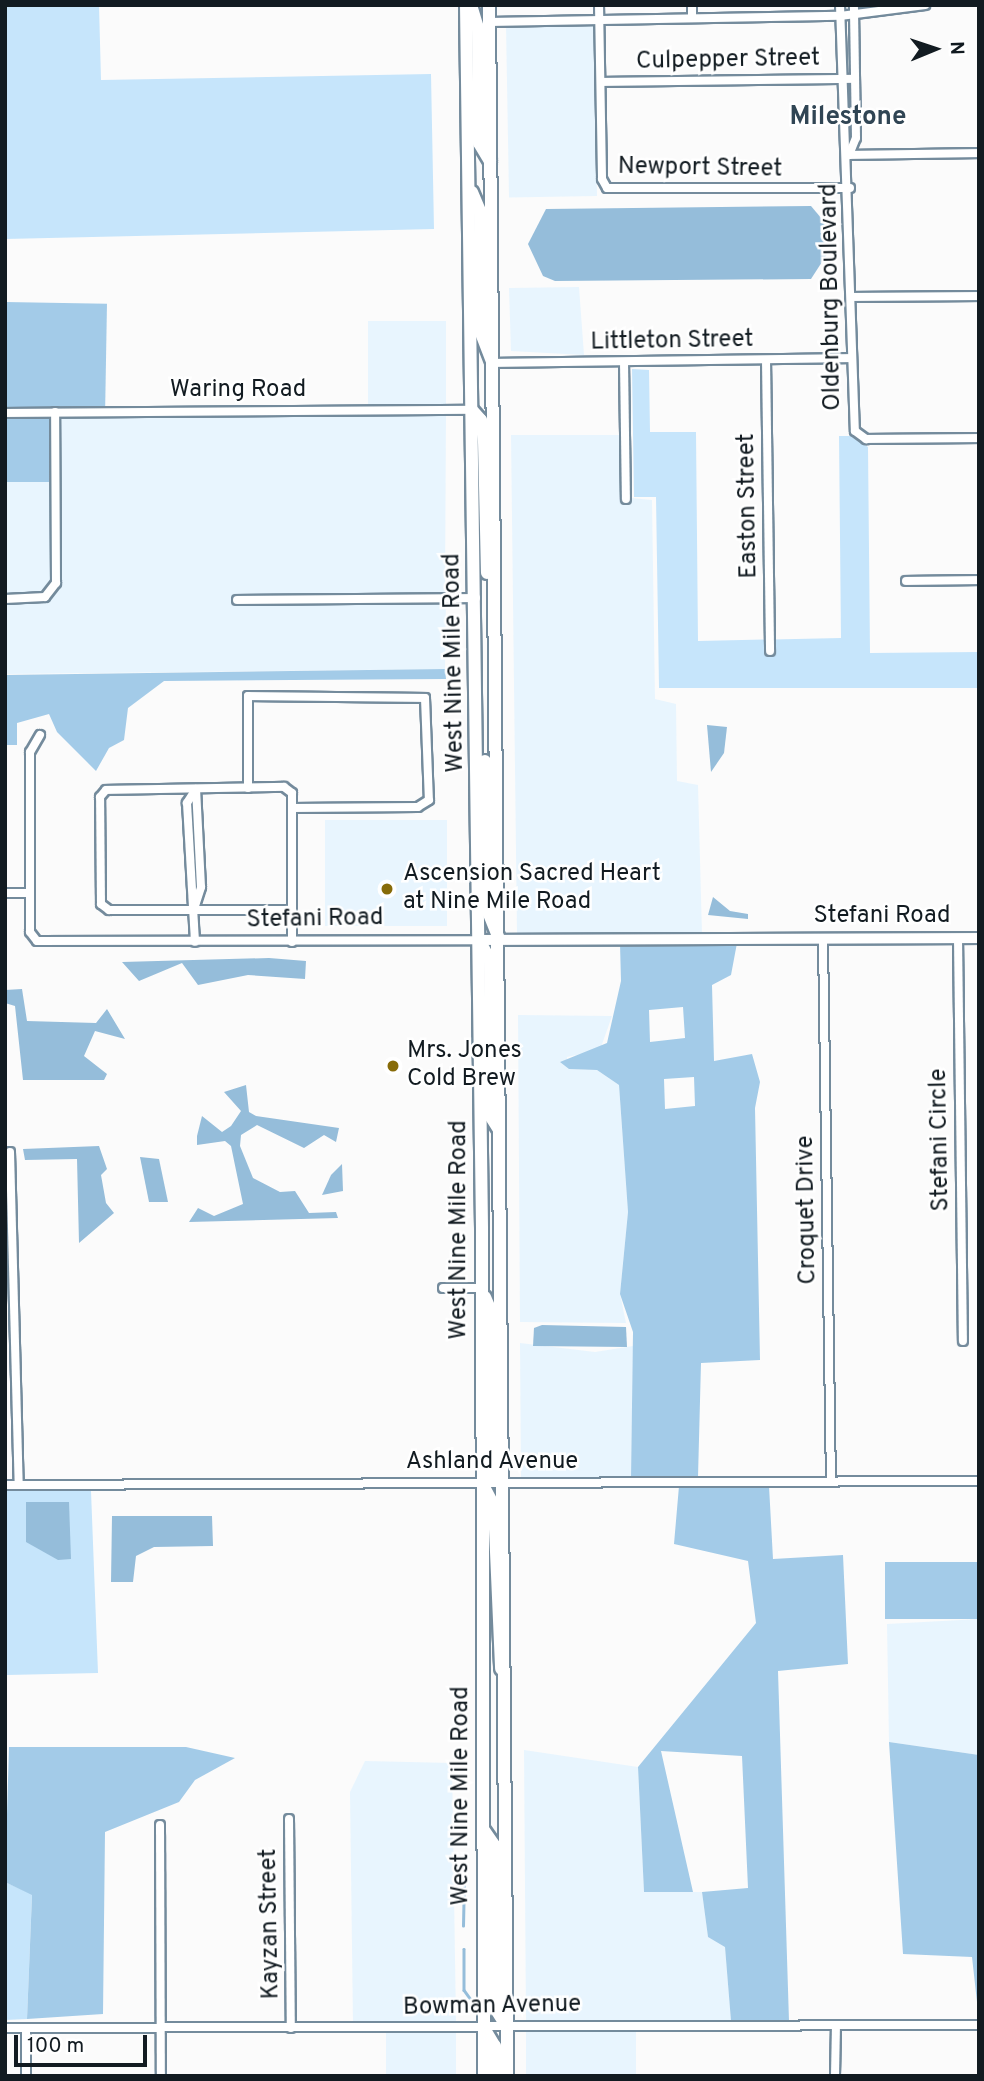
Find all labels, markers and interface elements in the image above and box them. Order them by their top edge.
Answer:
north arrow [900,14,970,84]
text: N [944,41,968,56]
street label: Culpepper Street [636,45,820,77]
district label: Milestone [789,102,907,134]
street label: Newport Street [617,153,783,185]
street label: Oldenburg Boulevard [816,183,848,411]
street label: Littleton Street [590,326,754,358]
street label: Waring Road [170,377,306,405]
street label: Easton Street [733,433,765,579]
street label: West Nine Mile Road [439,553,471,773]
place label: Ascension Sacred Heart at Nine Mile Road [403,861,661,917]
marker: Ascension Sacred Heart at Nine Mile Road [377,879,397,899]
street label: Stefani Road [813,903,951,931]
street label: Stefani Road [246,904,384,936]
place label: Mrs. Jones Cold Brew [407,1038,522,1094]
marker: Mrs. Jones Cold Brew [385,1058,401,1074]
street label: Stefani Circle [925,1068,957,1212]
street label: West Nine Mile Road [446,1120,474,1340]
street label: Croquet Drive [792,1135,824,1285]
street label: Ashland Avenue [405,1449,579,1477]
street label: West Nine Mile Road [448,1686,476,1906]
street label: Kayzan Street [255,1848,287,2000]
street label: Bowman Avenue [402,1991,582,2023]
scale bar [18,2022,150,2066]
text: 100 m [27,2033,84,2060]

